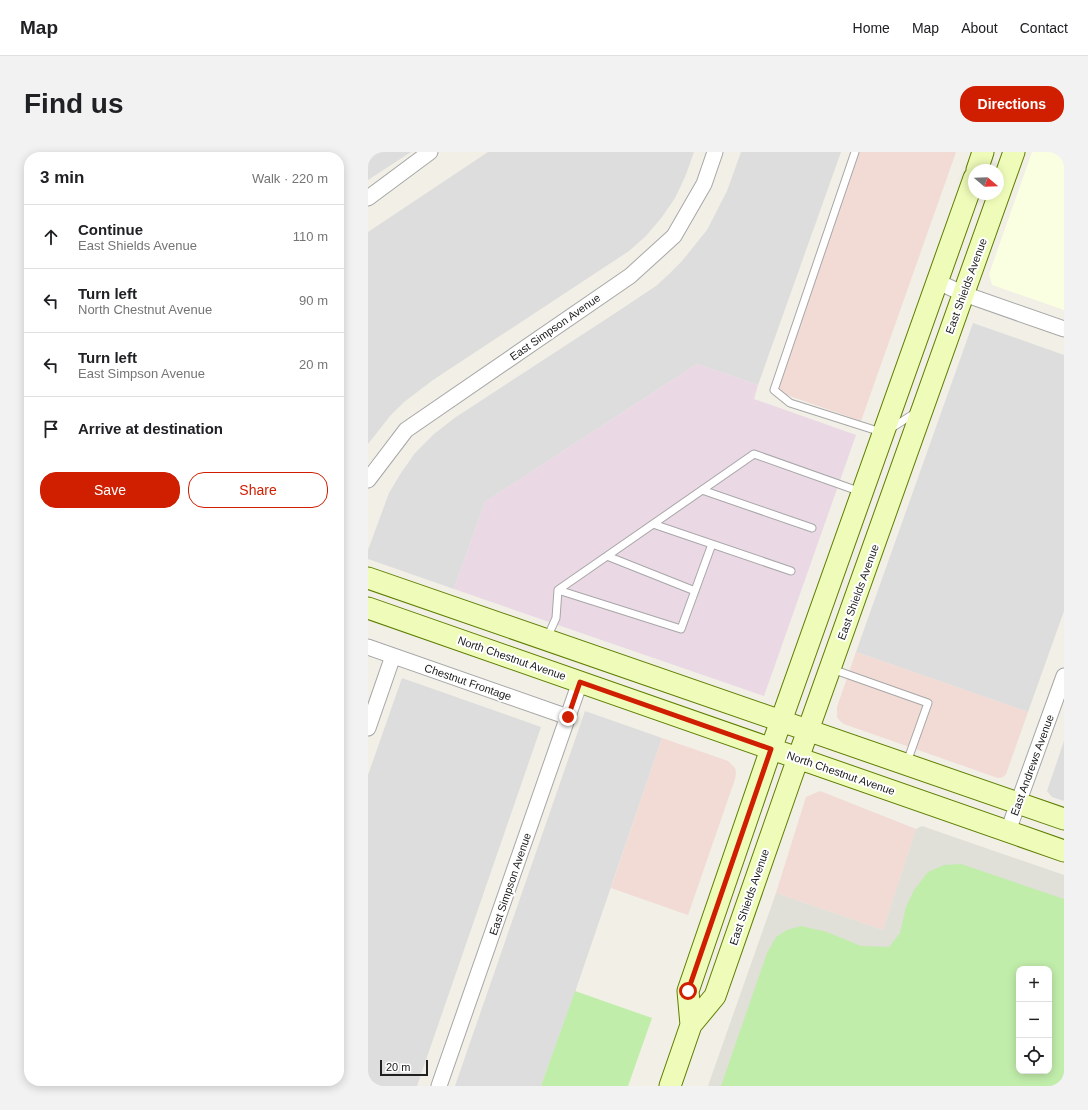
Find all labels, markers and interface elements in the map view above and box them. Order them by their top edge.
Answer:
text: Map [20,17,58,38]
text: Home [853,20,890,36]
text: Map [912,20,939,36]
text: About [961,20,998,36]
text: Contact [1020,20,1068,36]
button: Directions [960,86,1064,122]
text: Find us [24,88,124,119]
north arrow [968,164,1004,200]
text: 3 min [40,168,84,187]
text: Walk · 220 m [252,171,328,186]
text: Continue [78,221,143,238]
icon: ahead [40,226,62,248]
text: 110 m [293,229,328,244]
street label: East Shields Avenue [943,237,989,335]
text: East Shields Avenue [78,238,197,253]
text: Turn left [78,285,137,302]
icon: left [40,290,62,312]
street label: East Simpson Avenue [508,291,602,363]
text: 90 m [299,293,328,308]
text: North Chestnut Avenue [78,302,212,317]
text: Turn left [78,349,137,366]
icon: left [40,354,62,376]
text: 20 m [299,357,328,372]
text: East Simpson Avenue [78,366,205,381]
icon: arrive [40,418,62,440]
text: Arrive at destination [78,420,223,437]
button: Save [40,472,180,508]
button: Share [188,472,328,508]
street label: East Shields Avenue [835,543,881,641]
street label: North Chestnut Avenue [456,634,568,682]
street label: Chestnut Frontage [423,661,513,703]
route end [559,708,577,726]
street label: East Andrews Avenue [1008,713,1056,817]
street label: North Chestnut Avenue [785,749,897,797]
street label: East Simpson Avenue [487,831,533,937]
street label: East Shields Avenue [727,847,771,947]
map controls [1016,966,1052,1074]
button: + [1016,966,1052,1002]
route start [679,982,697,1000]
button: − [1016,1002,1052,1038]
button: locate [1016,1038,1052,1074]
scale bar [380,1058,428,1077]
text: 20 m [386,1061,410,1073]

